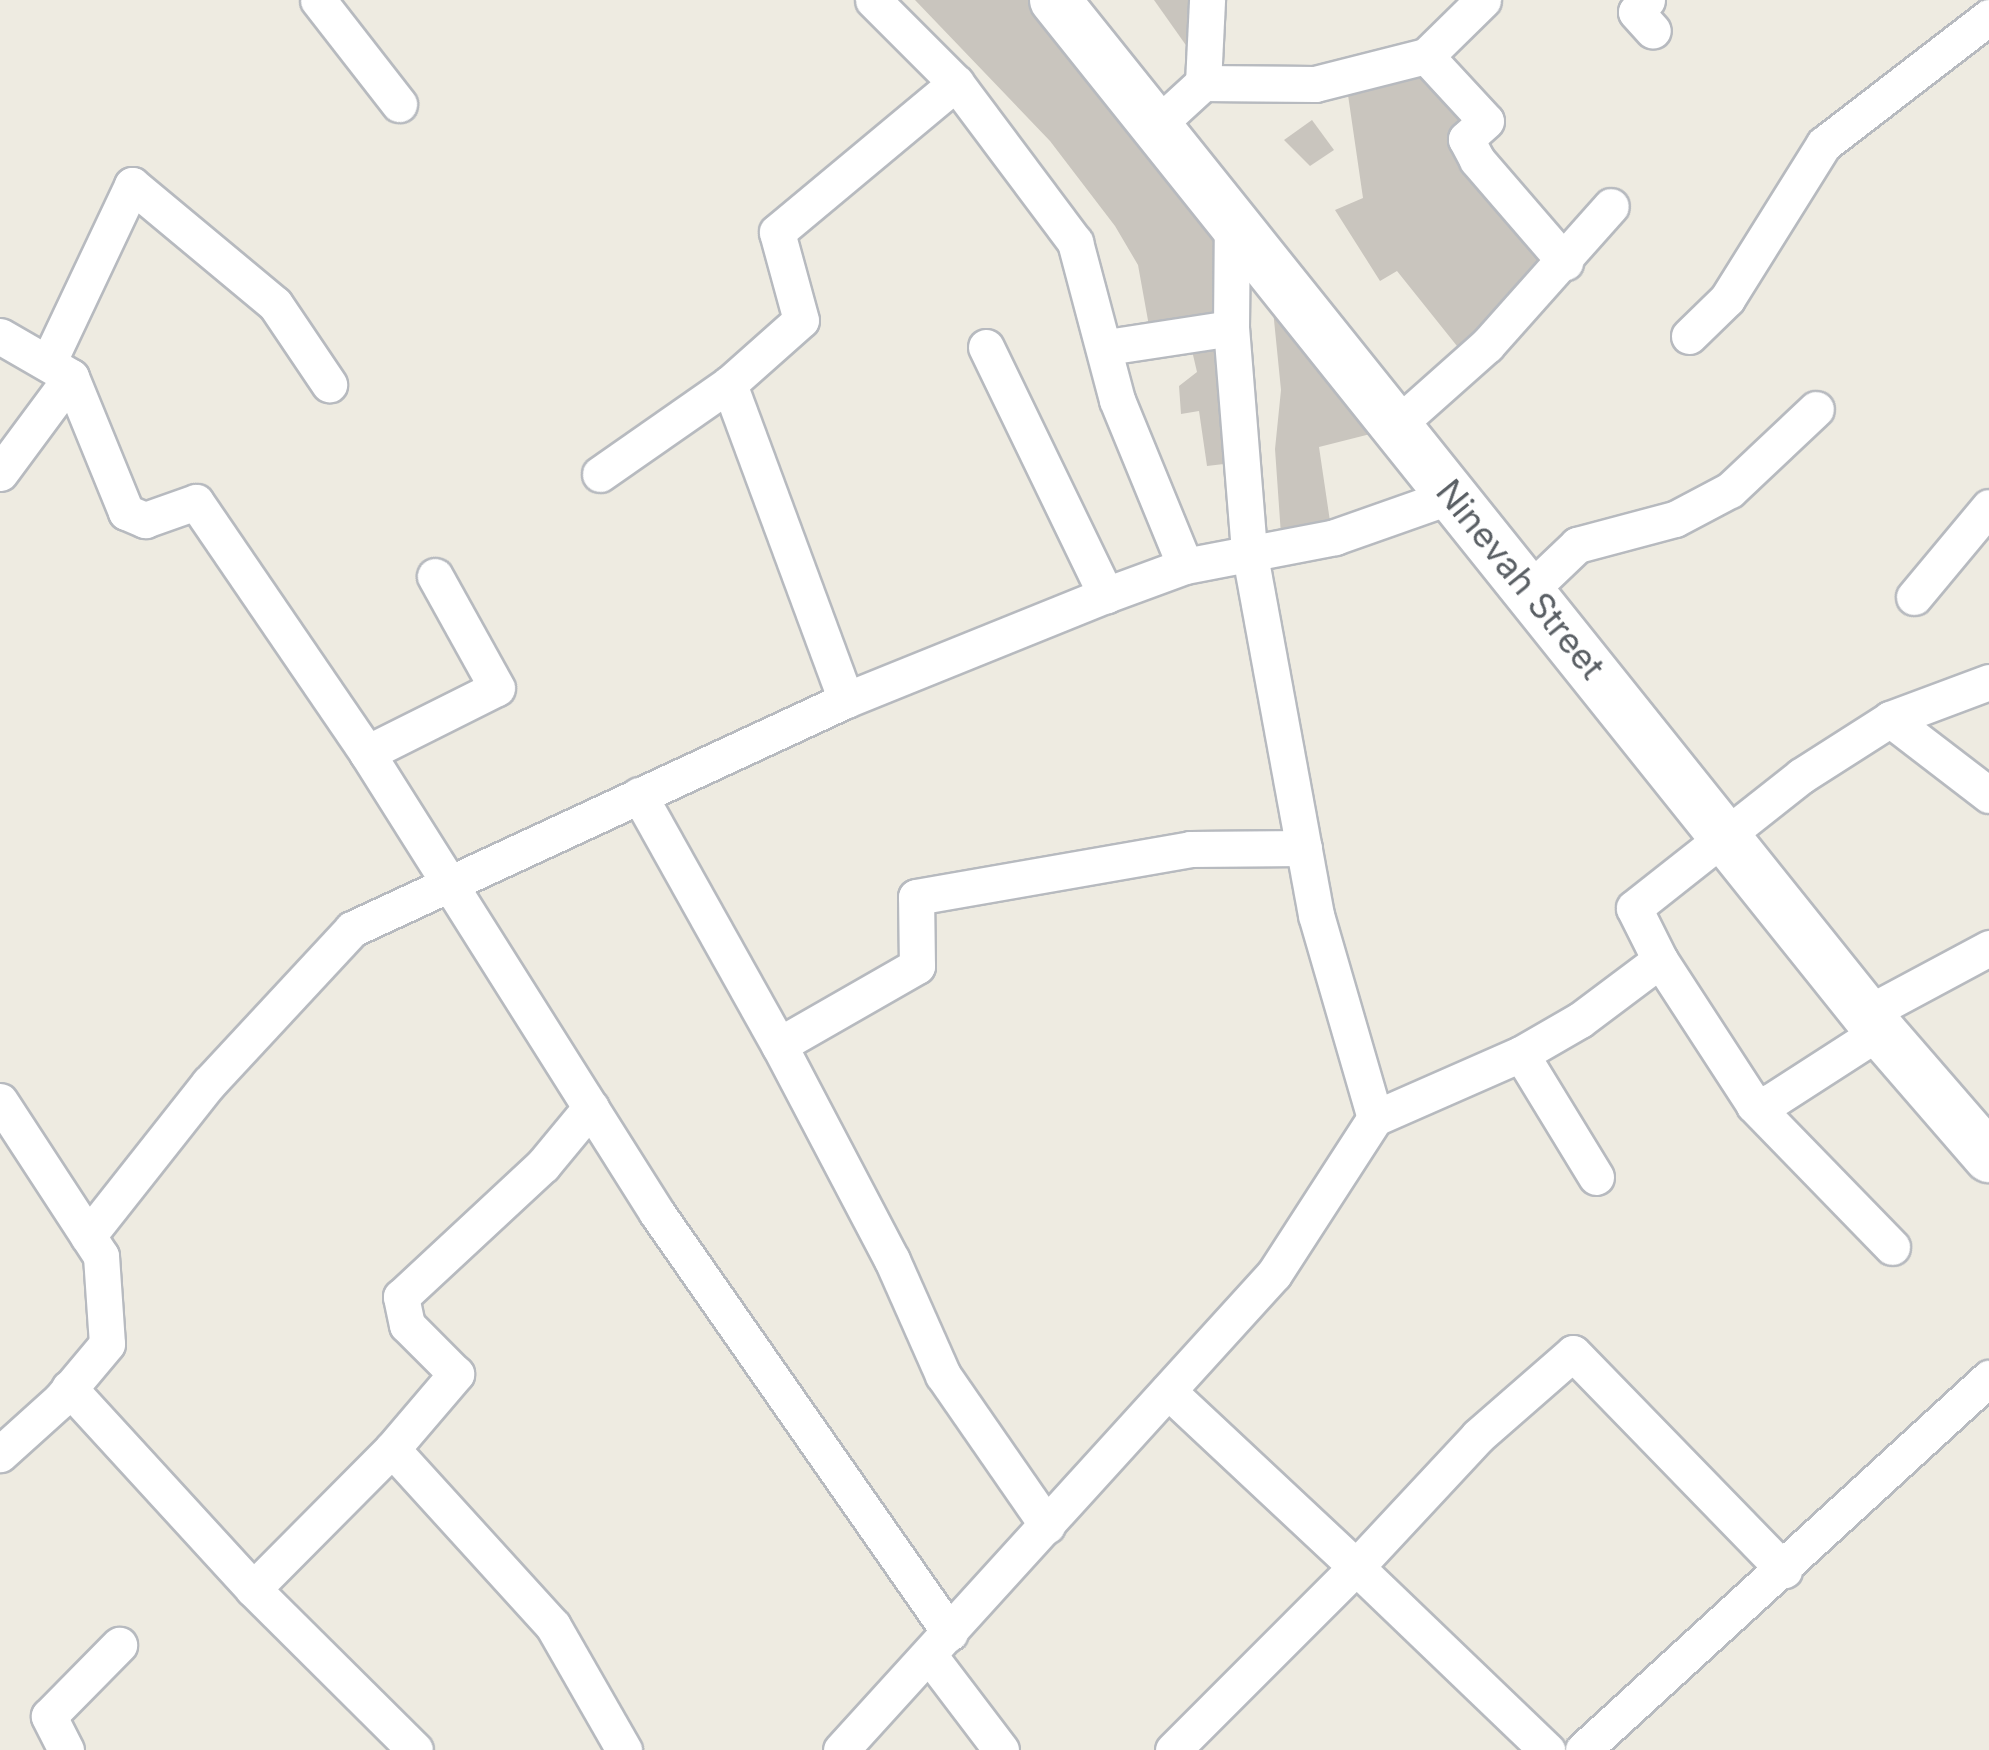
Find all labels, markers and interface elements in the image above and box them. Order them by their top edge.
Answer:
street label: Ninevah Street [1428,471,1614,687]

